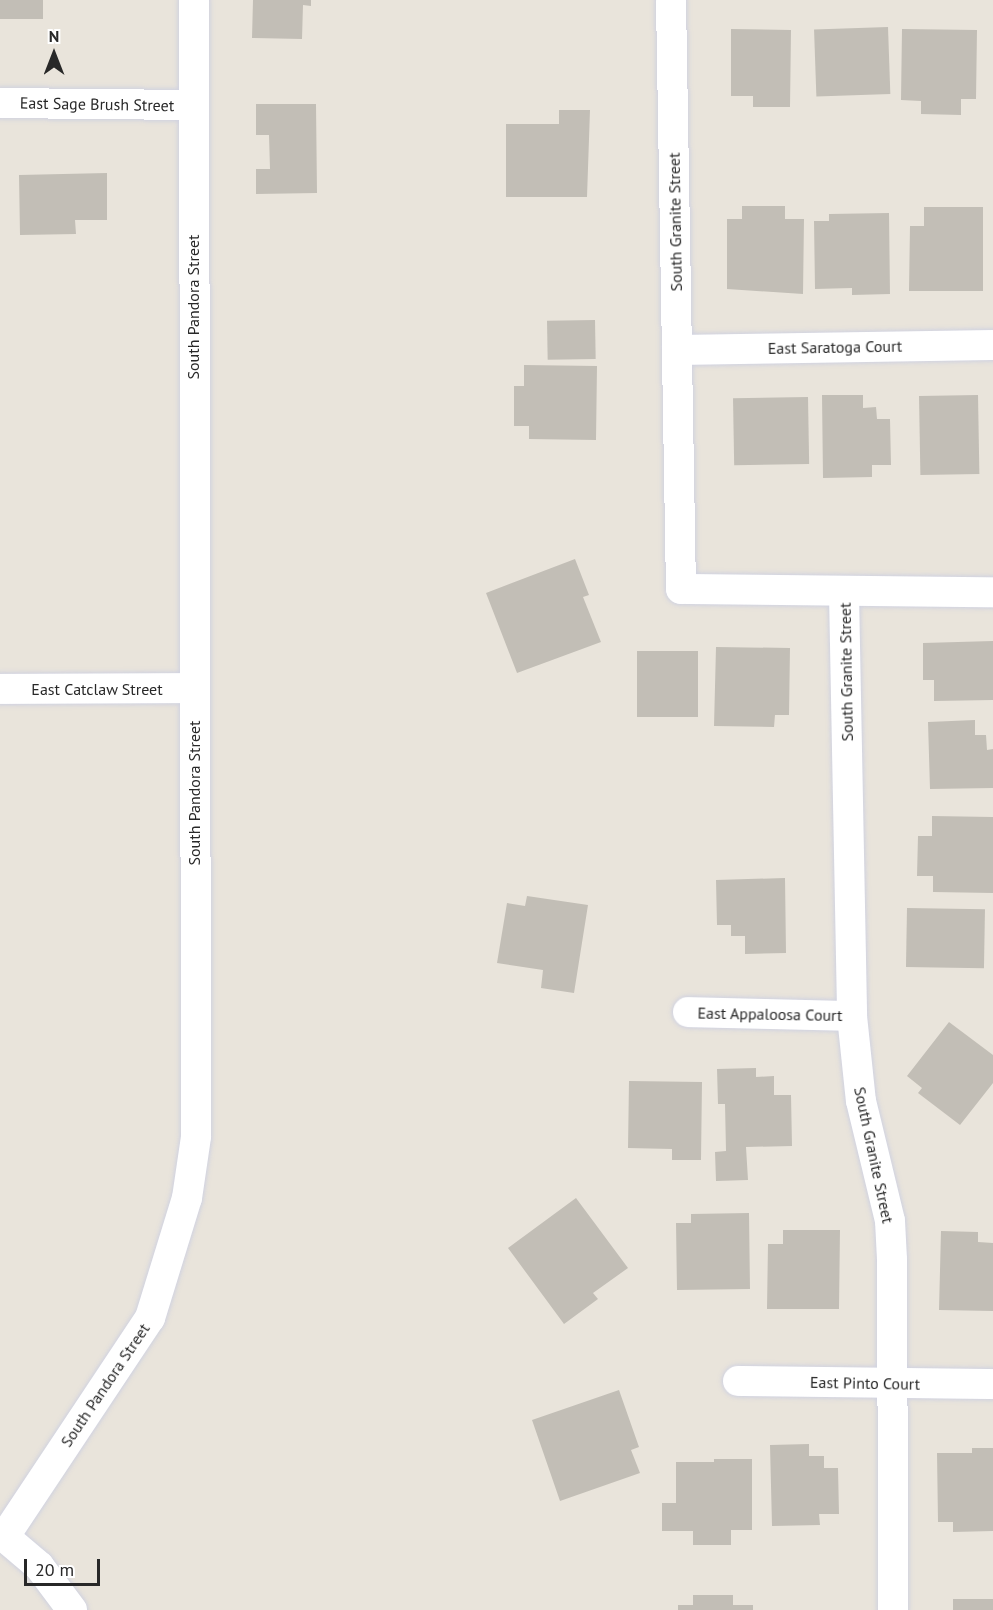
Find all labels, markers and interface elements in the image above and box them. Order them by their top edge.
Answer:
north arrow [24,24,84,84]
text: N [49,26,59,46]
street label: East Sage Brush Street [20,93,174,115]
street label: South Granite Street [664,152,686,292]
street label: South Pandora Street [183,235,203,379]
street label: East Saratoga Court [768,336,902,358]
street label: South Granite Street [835,602,857,742]
street label: East Catclaw Street [31,679,163,699]
street label: South Pandora Street [184,721,204,865]
street label: East Appaloosa Court [697,1003,843,1025]
street label: South Granite Street [850,1085,898,1225]
street label: South Pandora Street [57,1320,153,1450]
street label: East Pinto Court [810,1372,920,1394]
scale bar [27,1547,104,1585]
text: 20 m [35,1558,74,1581]

